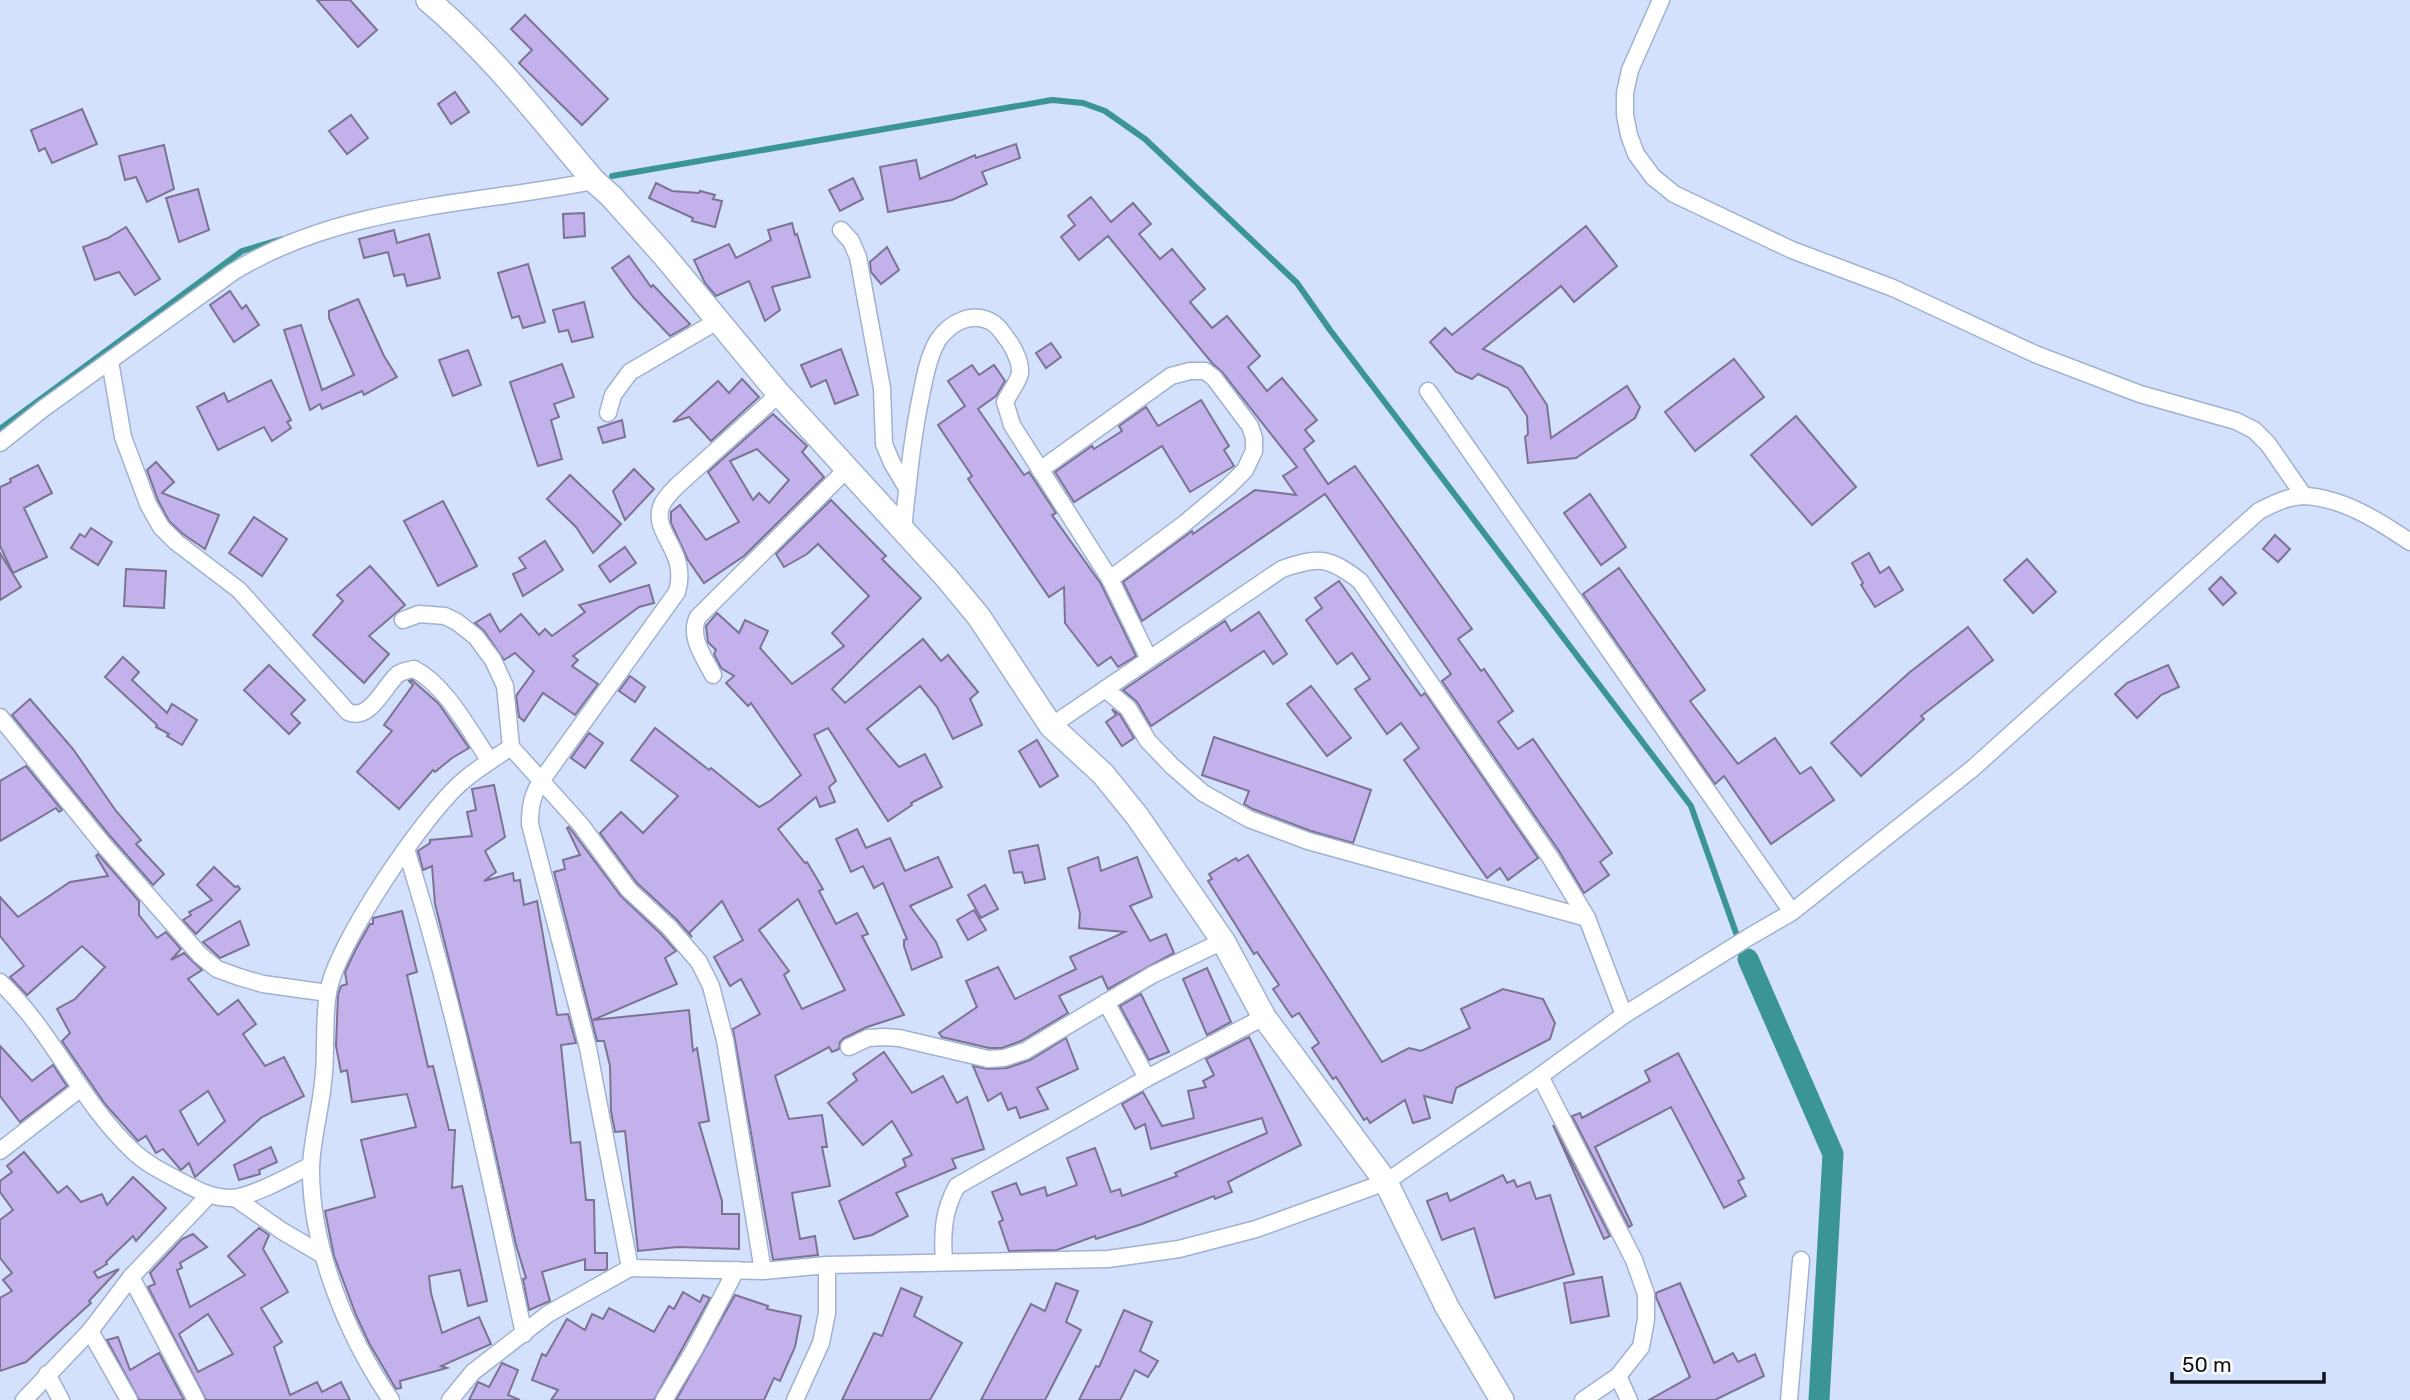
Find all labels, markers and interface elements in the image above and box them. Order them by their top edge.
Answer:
scale bar [2172,1340,2324,1384]
text: 50 m [2182,1352,2232,1377]

